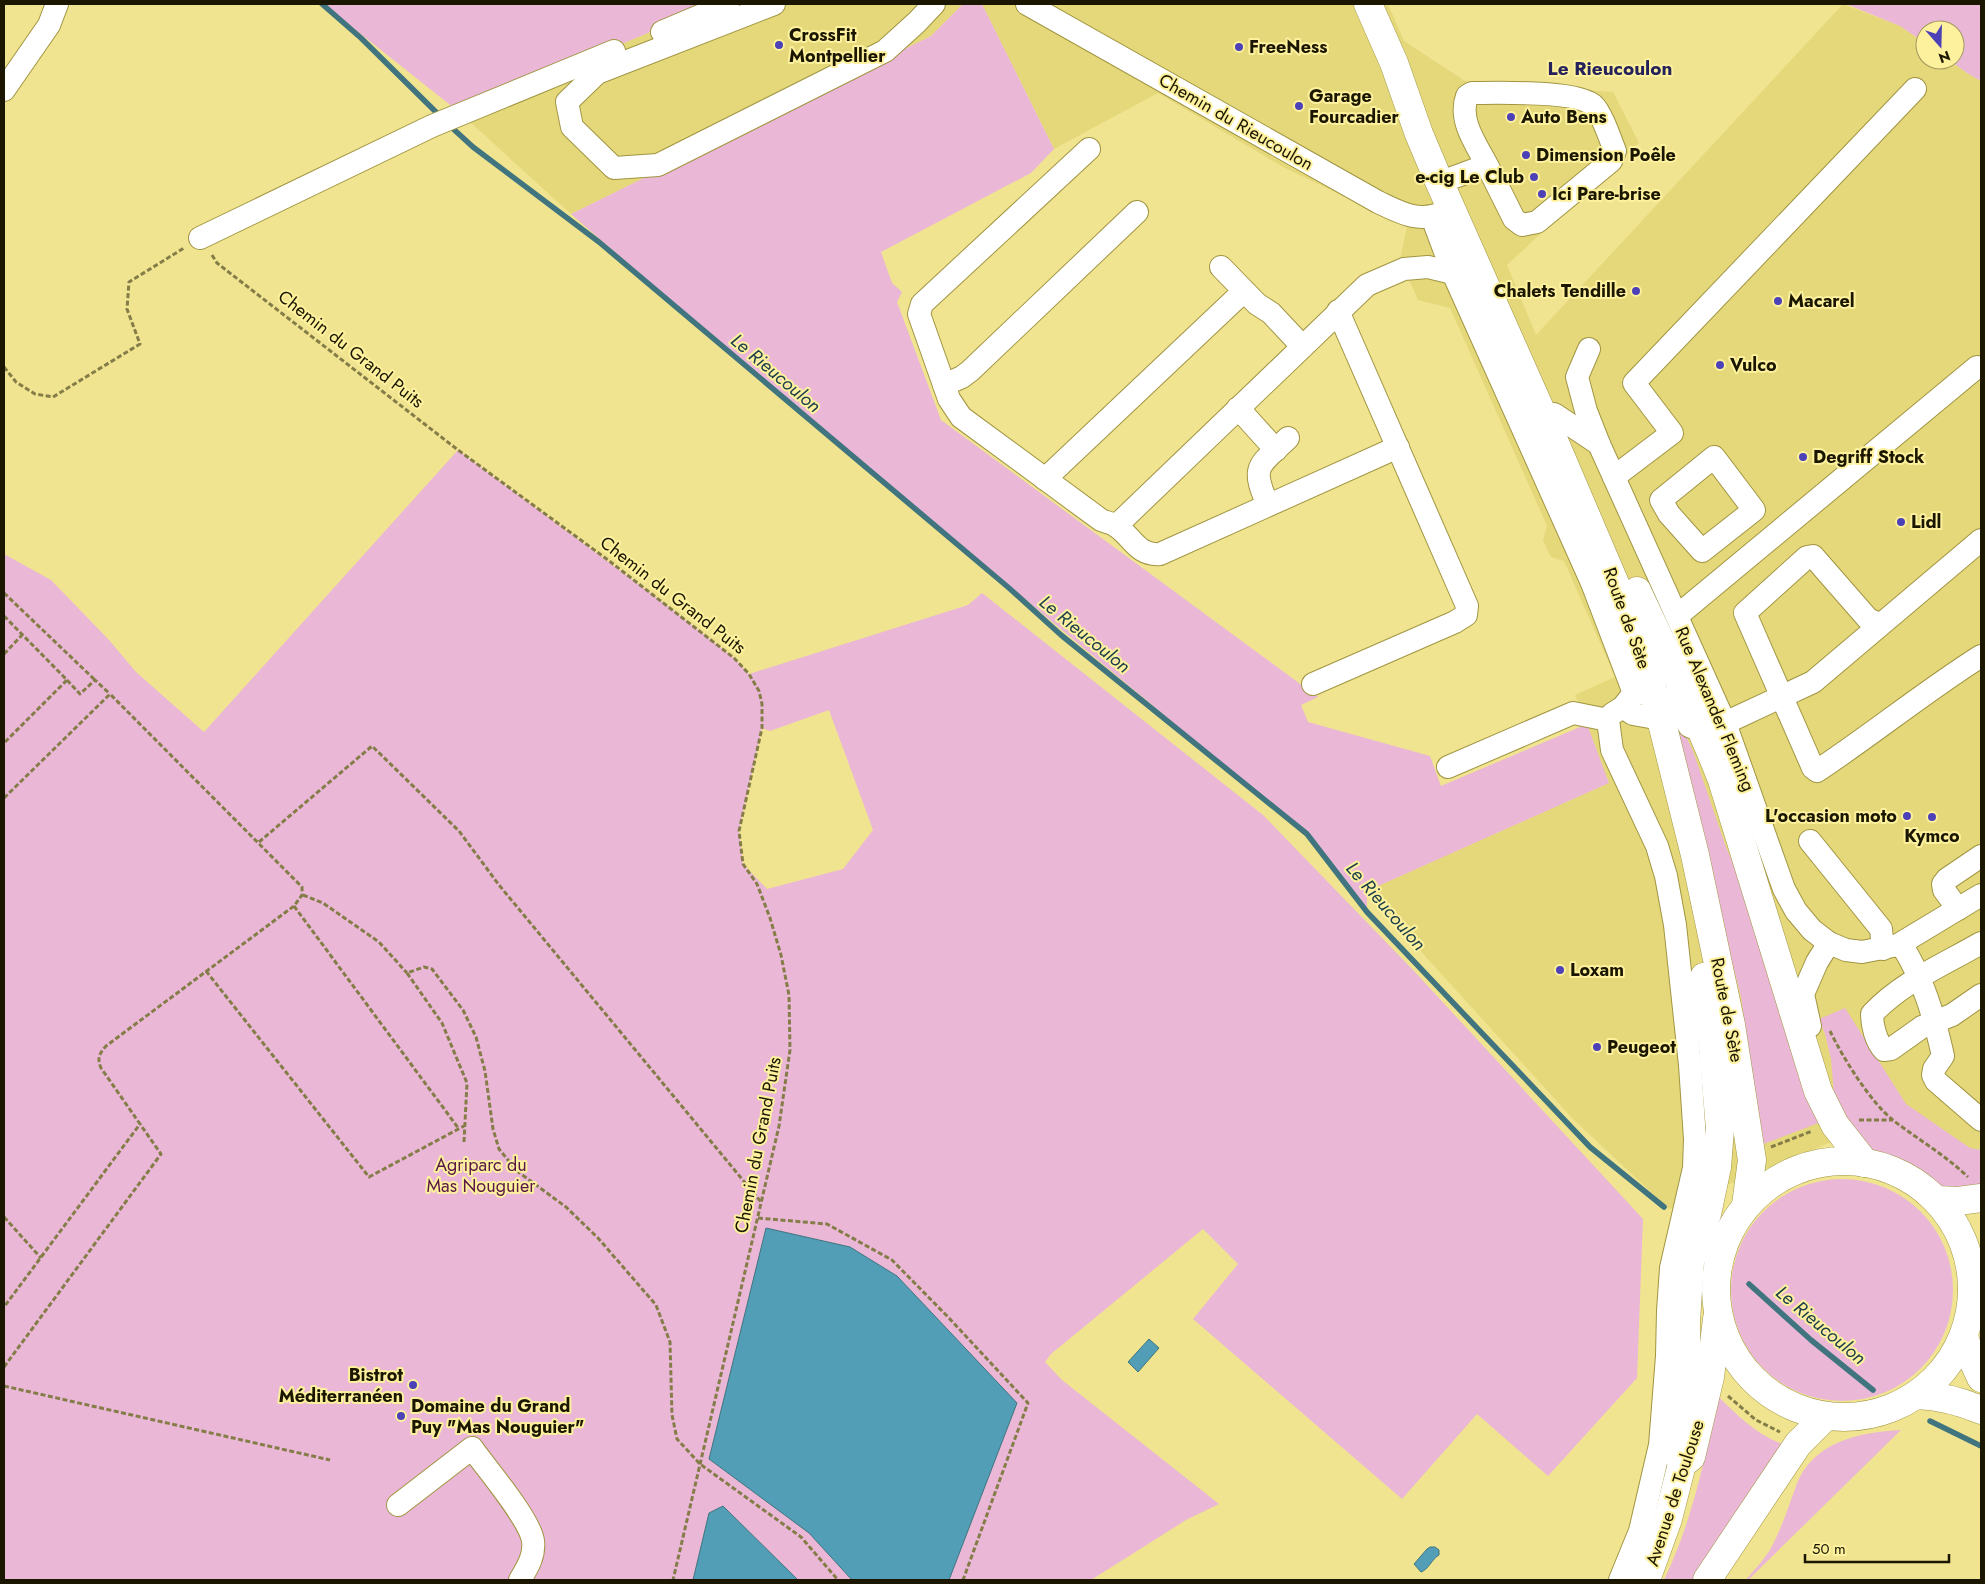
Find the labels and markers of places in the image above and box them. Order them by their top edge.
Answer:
place label: CrossFit Montpellier [789,22,886,69]
place label: FreeNess [1249,34,1327,60]
marker: CrossFit Montpellier [773,39,785,51]
marker: FreeNess [1233,41,1245,53]
place label: Garage Fourcadier [1309,83,1399,130]
marker: Garage Fourcadier [1293,100,1305,112]
place label: Auto Bens [1520,104,1607,130]
marker: Auto Bens [1505,111,1517,123]
place label: Dimension Poêle [1536,142,1676,168]
marker: Dimension Poêle [1520,149,1532,161]
place label: e-cig Le Club [1415,164,1524,190]
marker: e-cig Le Club [1528,171,1540,183]
place label: Ici Pare-brise [1552,181,1661,207]
marker: Ici Pare-brise [1536,188,1548,200]
place label: Chalets Tendille [1494,278,1626,304]
marker: Chalets Tendille [1630,285,1642,297]
place label: Macarel [1788,288,1855,314]
marker: Macarel [1772,295,1784,307]
place label: Vulco [1729,352,1777,378]
marker: Vulco [1714,359,1726,371]
place label: Degriff Stock [1813,444,1925,470]
marker: Degriff Stock [1797,451,1809,463]
place label: Lidl [1911,509,1941,535]
marker: Lidl [1895,516,1907,528]
place label: L'occasion moto [1765,803,1897,829]
marker: L'occasion moto [1901,810,1913,822]
marker: Kymco [1926,811,1938,823]
place label: Kymco [1904,823,1960,849]
place label: Loxam [1570,957,1624,983]
marker: Loxam [1554,964,1566,976]
place label: Peugeot [1607,1034,1676,1060]
marker: Peugeot [1591,1041,1603,1053]
place label: Bistrot Méditerranéen [279,1362,403,1409]
marker: Bistrot Méditerranéen [407,1379,419,1391]
place label: Domaine du Grand Puy "Mas Nouguier" [411,1393,584,1440]
marker: Domaine du Grand Puy "Mas Nouguier" [395,1410,407,1422]

